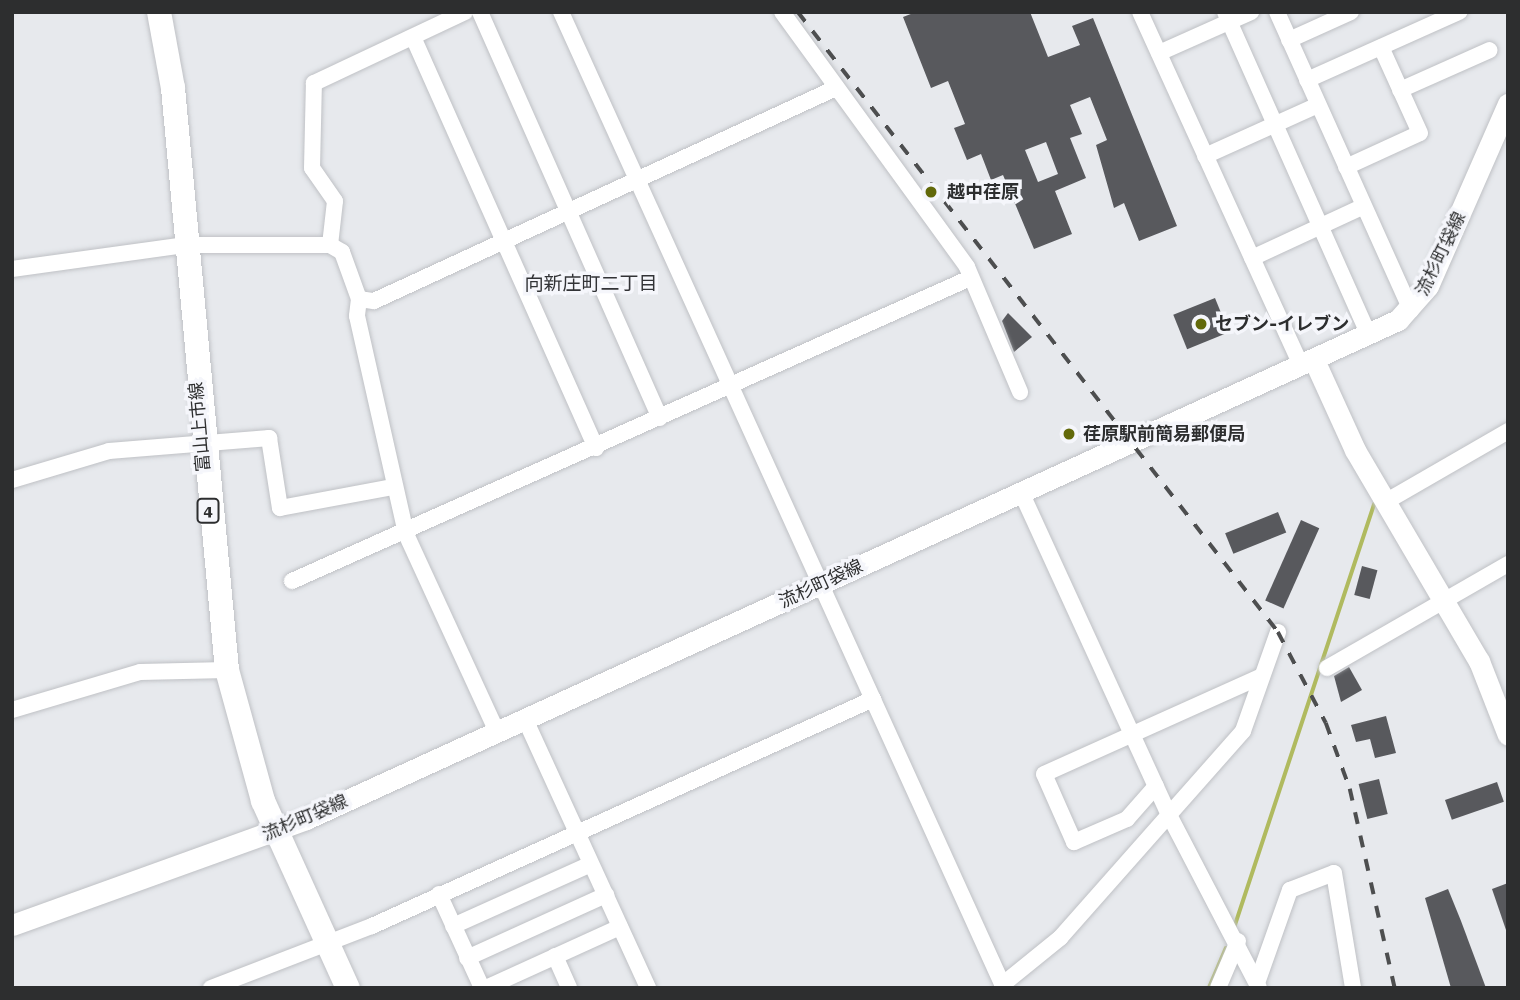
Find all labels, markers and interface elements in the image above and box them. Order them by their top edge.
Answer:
place label: 越中荏原 [947,181,1019,203]
marker: 越中荏原 [921,182,941,202]
street label: 流杉町袋線 [1412,209,1470,299]
district label: 向新庄町二丁目 [525,273,657,295]
place label: セブン-イレブン [1215,313,1349,335]
marker: セブン-イレブン [1193,316,1209,332]
street label: 富山上市線 [185,381,215,473]
place label: 荏原駅前簡易郵便局 [1083,423,1245,445]
marker: 荏原駅前簡易郵便局 [1061,426,1077,442]
road number: 4 [196,498,220,524]
street label: 流杉町袋線 [776,555,866,613]
street label: 流杉町袋線 [259,790,351,846]

